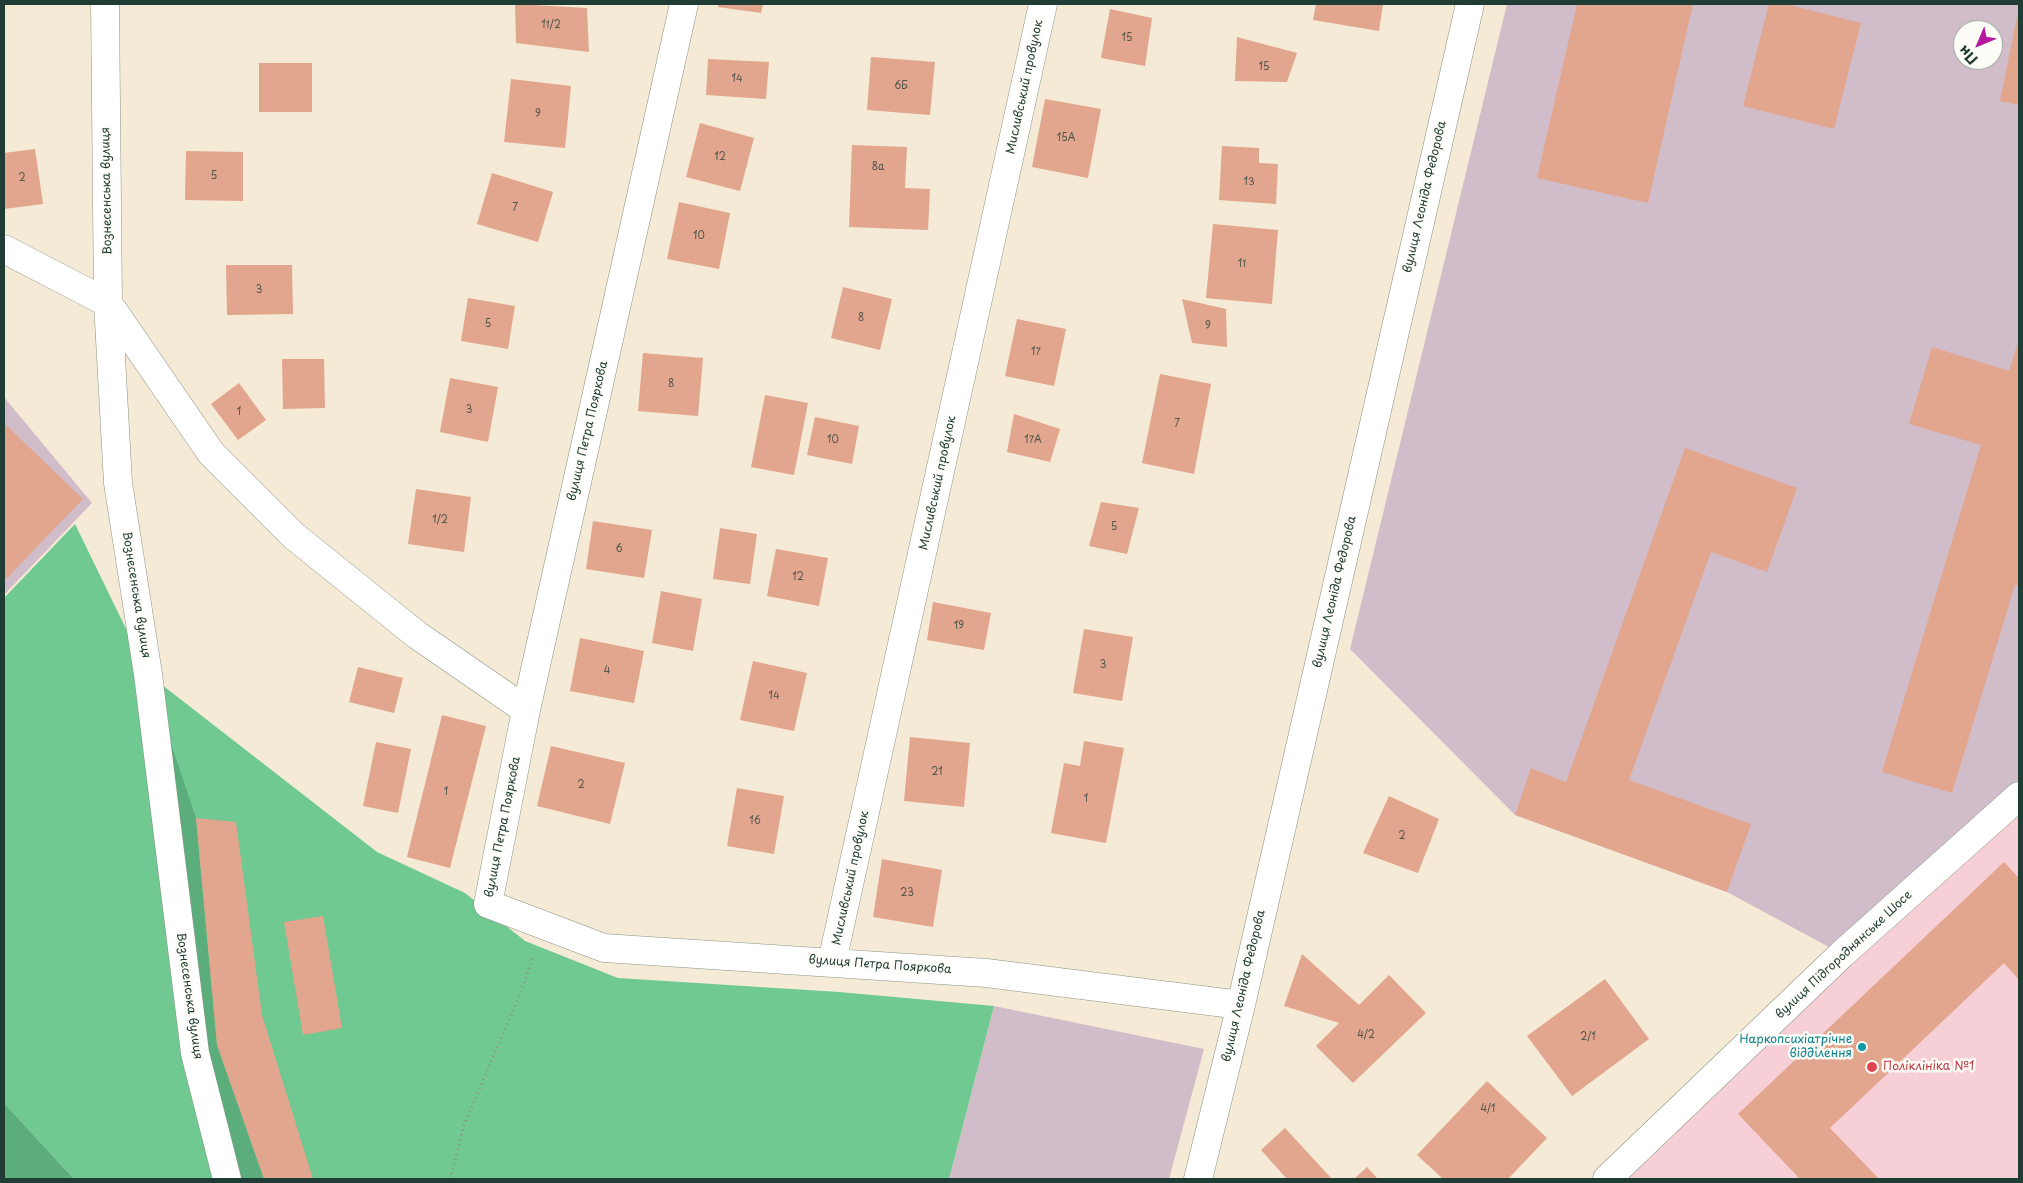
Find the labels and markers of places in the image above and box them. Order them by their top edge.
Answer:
place label: Наркопсихіатрічне відділення [1740,1033,1852,1061]
marker: Наркопсихіатрічне відділення [1856,1041,1868,1053]
marker: Поліклініка №1 [1865,1060,1879,1074]
place label: Поліклініка №1 [1883,1060,1974,1074]

